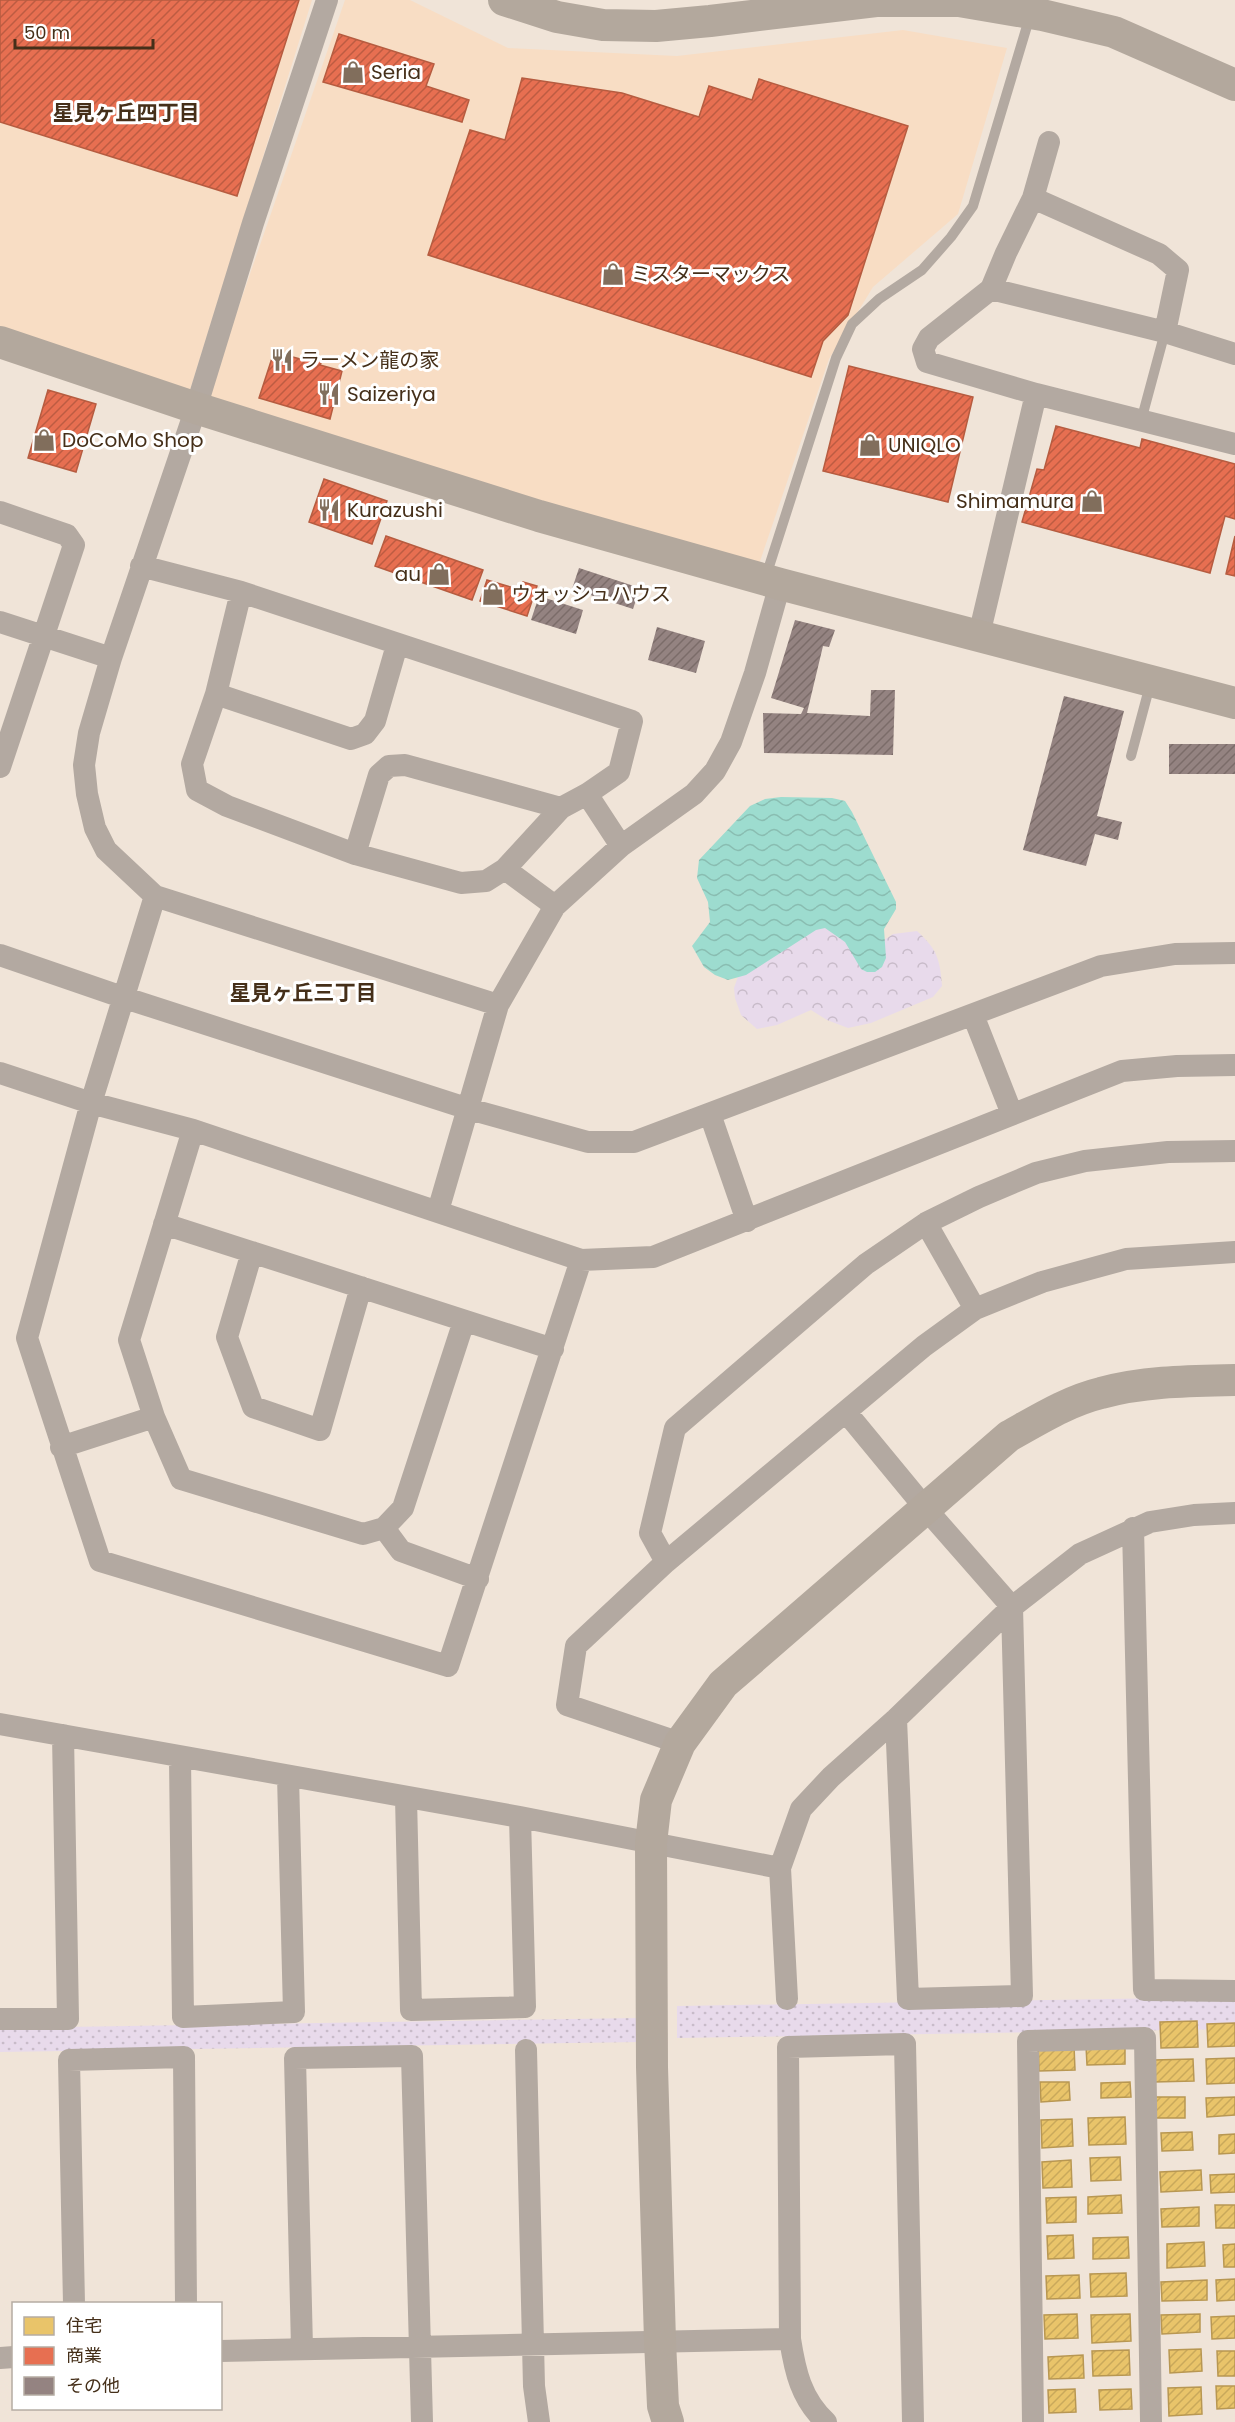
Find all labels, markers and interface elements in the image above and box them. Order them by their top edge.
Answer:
scale bar [15,12,153,50]
text: 50 m [24,20,70,45]
place label: Seria [371,58,421,86]
shop icon: Seria [340,59,366,85]
district label: 星見ヶ丘四丁目 [53,98,200,127]
place label: ミスターマックス [631,260,790,288]
shop icon: ミスターマックス [600,261,626,287]
place label: ラーメン龍の家 [300,346,439,374]
restaurant icon: ラーメン龍の家 [269,347,295,373]
place label: Saizeriya [347,380,436,408]
restaurant icon: Saizeriya [316,381,342,407]
place label: DoCoMo Shop [62,426,203,454]
shop icon: DoCoMo Shop [31,427,57,453]
place label: UNIQLO [888,431,961,459]
shop icon: UNIQLO [857,432,883,458]
place label: Shimamura [956,487,1074,515]
shop icon: Shimamura [1079,488,1105,514]
place label: Kurazushi [347,496,443,524]
restaurant icon: Kurazushi [316,497,342,523]
place label: au [395,560,421,588]
shop icon: au [426,561,452,587]
place label: ウォッシュハウス [511,580,671,608]
shop icon: ウォッシュハウス [480,581,506,607]
district label: 星見ヶ丘三丁目 [230,978,377,1007]
legend [12,2302,222,2410]
text: 住宅 [66,2313,102,2338]
text: 商業 [66,2343,102,2368]
text: その他 [66,2373,120,2398]

